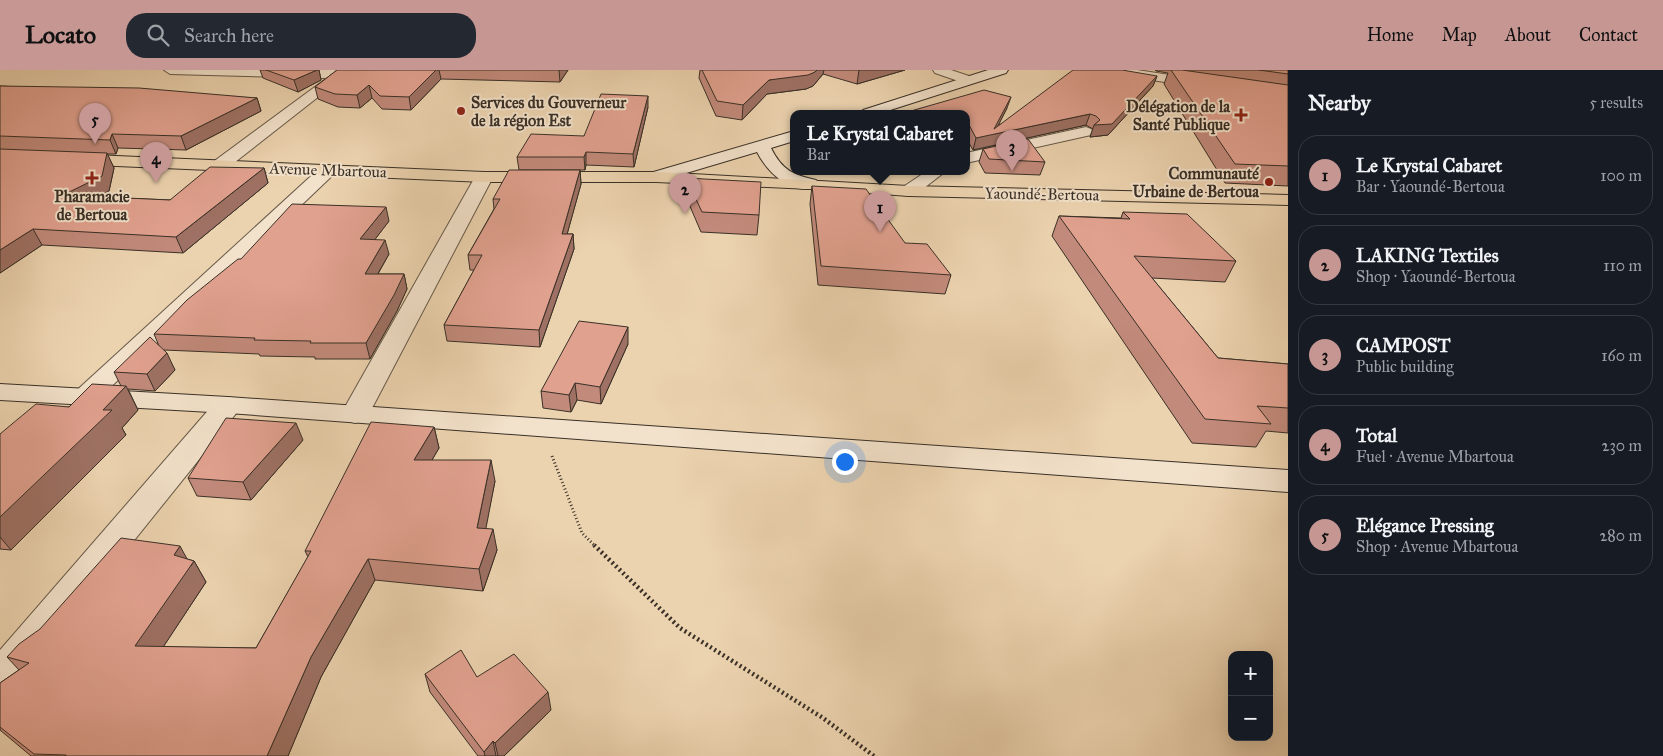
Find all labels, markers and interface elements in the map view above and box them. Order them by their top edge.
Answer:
search box [126,13,476,58]
text: Locato [25,20,96,50]
icon: search [144,21,172,49]
text: Search here [184,24,274,47]
text: Home [1367,24,1414,46]
text: Map [1442,24,1477,46]
text: About [1505,24,1551,46]
text: Contact [1579,24,1638,46]
text: Nearby [1308,90,1371,116]
place label: Services du Gouverneur de la région Est [471,93,627,131]
text: 5 results [1589,93,1643,112]
place label: Délégation de la Santé Publique [1126,97,1231,135]
pin: 5 [79,103,111,144]
marker: Services du Gouverneur de la région Est [455,105,467,117]
marker: Délégation de la Santé Publique [1234,108,1248,122]
popup [790,110,970,175]
text: Le Krystal Cabaret [807,122,953,145]
pin: 3 [996,130,1028,171]
pin: 4 [140,142,172,183]
text: Bar [807,145,830,164]
text: Le Krystal Cabaret [1356,154,1502,177]
street label: Avenue Mbartoua [268,158,387,182]
place label: Communauté Urbaine de Bertoua [1133,164,1260,201]
text: 1 [1322,166,1328,185]
text: 100 m [1600,166,1642,185]
marker: Pharamacie de Bertoua [86,172,98,184]
pin: 2 [669,173,701,214]
marker: Communauté Urbaine de Bertoua [1263,176,1275,188]
text: Bar · Yaoundé-Bertoua [1356,177,1505,196]
street label: Yaoundé-Bertoua [984,183,1100,205]
place label: Pharamacie de Bertoua [54,187,130,224]
pin: 1 [864,191,896,232]
text: LAKING Textiles [1356,244,1499,267]
text: 2 [1321,256,1329,275]
text: 110 m [1603,256,1642,275]
text: Shop · Yaoundé-Bertoua [1356,267,1516,286]
text: CAMPOST [1356,334,1451,357]
text: 3 [1322,346,1328,365]
text: 160 m [1601,346,1642,365]
text: Public building [1356,357,1454,376]
text: Total [1356,424,1397,447]
text: 4 [1321,436,1329,455]
text: 230 m [1602,436,1642,455]
text: Fuel · Avenue Mbartoua [1356,447,1514,466]
your location [832,449,858,475]
text: Elégance Pressing [1356,514,1494,537]
text: 5 [1321,526,1329,545]
text: 280 m [1599,526,1642,545]
text: Shop · Avenue Mbartoua [1356,537,1518,556]
map controls [1228,651,1273,741]
button: + [1228,651,1273,696]
button: − [1228,696,1273,741]

